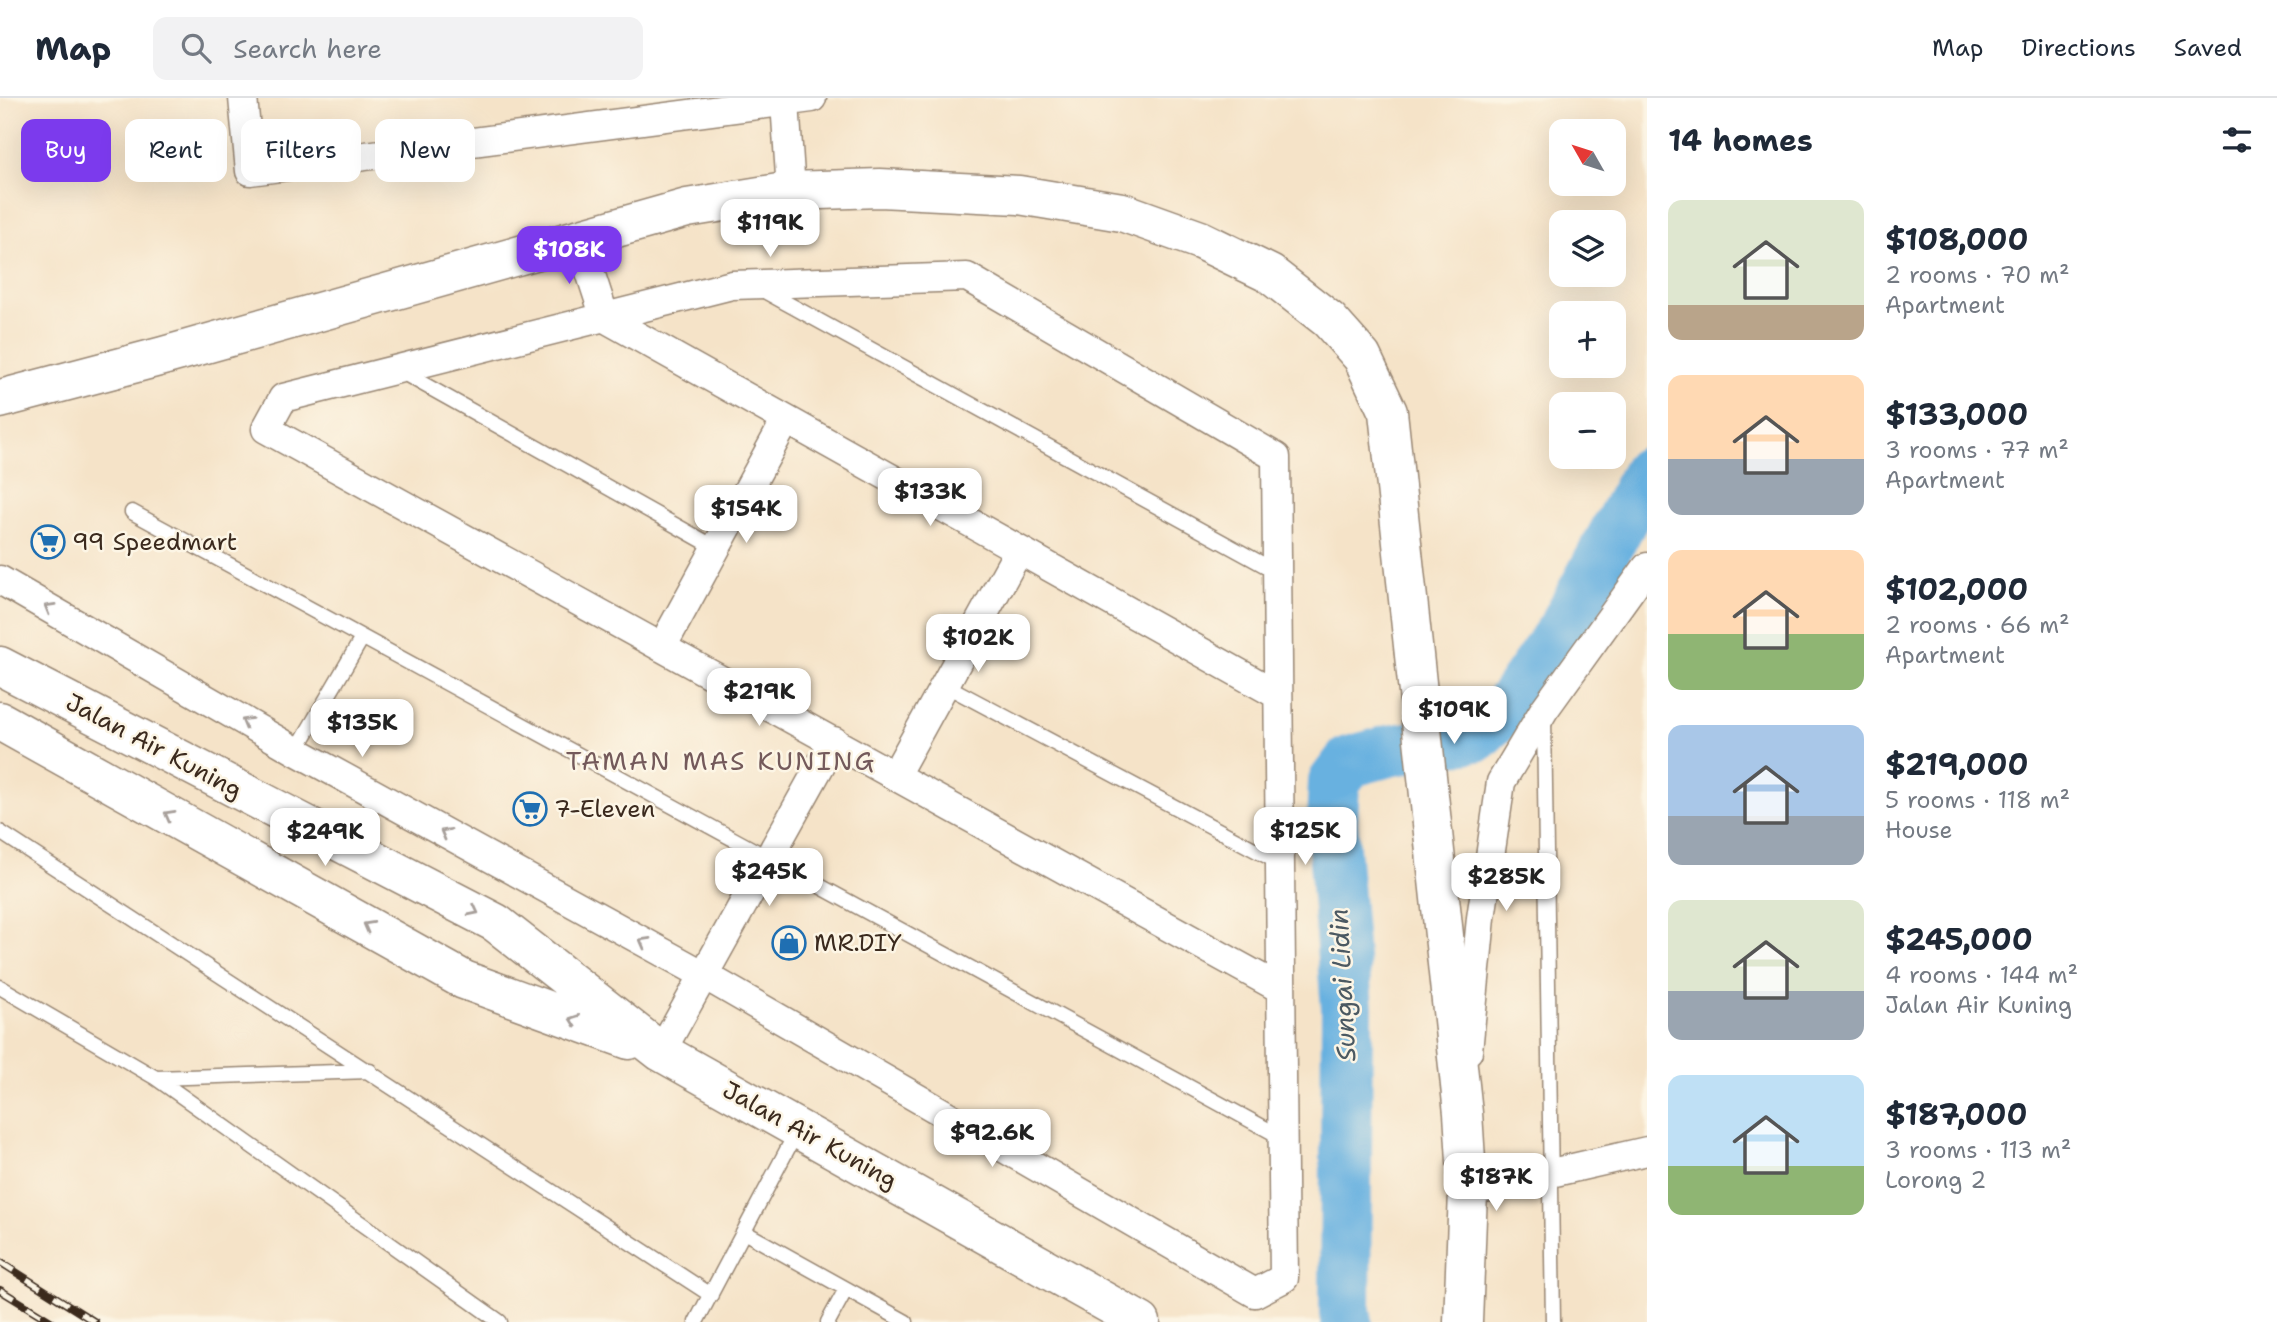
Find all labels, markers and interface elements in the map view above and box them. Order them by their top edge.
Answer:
search box [153,17,643,80]
text: Map [35,26,111,71]
icon: search [177,29,215,67]
text: Search here [233,31,382,66]
text: Map [1932,32,1983,64]
text: Directions [2021,32,2136,64]
text: Saved [2174,32,2242,64]
chip: Buy [21,119,111,182]
chip: Rent [125,119,227,182]
chip: Filters [241,119,361,182]
chip: New [375,119,475,182]
north arrow [1549,119,1626,196]
map controls [1549,119,1626,469]
text: 14 homes [1668,120,1813,161]
icon: filters [2218,121,2256,159]
pin: $119K [721,200,819,259]
text: $119K [737,207,803,237]
button: layers [1549,210,1626,287]
text: $108,000 [1885,219,2029,260]
pin: $108K [520,226,618,286]
icon: home [1724,228,1808,312]
text: $108K [533,234,605,264]
text: 2 rooms · 70 m² [1885,260,2070,290]
text: Apartment [1885,290,2005,320]
button: + [1549,301,1626,378]
button: − [1549,392,1626,469]
text: $133,000 [1885,394,2028,435]
icon: home [1724,403,1808,487]
text: 3 rooms · 77 m² [1885,435,2069,465]
text: Apartment [1885,465,2005,495]
pin: $133K [881,468,979,528]
text: $133K [894,476,966,506]
pin: $154K [697,486,795,545]
text: $154K [710,493,782,523]
supermarket icon: 99 Speedmart [29,523,67,561]
place label: 99 Speedmart [72,526,237,558]
text: $102,000 [1885,569,2028,610]
icon: home [1724,578,1808,662]
one-way arrow [44,603,56,616]
text: 2 rooms · 66 m² [1885,610,2070,640]
pin: $102K [929,614,1027,674]
text: $102K [942,622,1014,652]
text: Apartment [1885,640,2005,670]
pin: $219K [710,668,808,728]
text: $219K [723,676,795,706]
street label: Jalan Air Kuning [60,686,248,806]
pin: $109K [1405,686,1503,746]
text: $109K [1418,694,1490,724]
pin: $135K [313,700,411,759]
text: $135K [327,707,398,737]
one-way arrow [241,717,253,730]
district label: TAMAN MAS KUNING [566,743,876,778]
text: $219,000 [1885,744,2028,785]
icon: home [1724,753,1808,837]
text: 5 rooms · 118 m² [1885,785,2070,815]
supermarket icon: 7-Eleven [511,790,549,828]
place label: 7-Eleven [554,793,655,825]
pin: $249K [276,808,374,868]
pin: $125K [1256,808,1354,867]
one-way arrow [164,810,176,823]
text: $125K [1270,815,1340,845]
text: House [1885,815,1953,845]
text: $249K [286,816,364,846]
one-way arrow [439,828,452,841]
pin: $245K [720,848,818,908]
pin: $285K [1457,854,1555,913]
text: $245K [731,856,807,886]
text: $285K [1467,861,1545,891]
one-way arrow [467,903,479,917]
water label: Sungai Lidin [1321,908,1363,1062]
text: $245,000 [1885,919,2033,960]
one-way arrow [362,921,375,934]
shop icon: MR.DIY [770,924,808,962]
place label: MR.DIY [814,927,902,959]
icon: home [1724,928,1808,1012]
one-way arrow [639,937,651,951]
text: 4 rooms · 144 m² [1885,960,2078,990]
text: Jalan Air Kuning [1885,990,2072,1020]
one-way arrow [568,1014,580,1028]
street label: Jalan Air Kuning [717,1074,903,1196]
text: $187,000 [1885,1094,2028,1135]
icon: home [1724,1103,1808,1187]
pin: $92.6K [935,1110,1049,1169]
text: $92.6K [950,1117,1034,1147]
text: 3 rooms · 113 m² [1885,1135,2071,1165]
pin: $187K [1447,1154,1545,1213]
text: $187K [1460,1161,1532,1191]
text: Lorong 2 [1885,1165,1986,1195]

